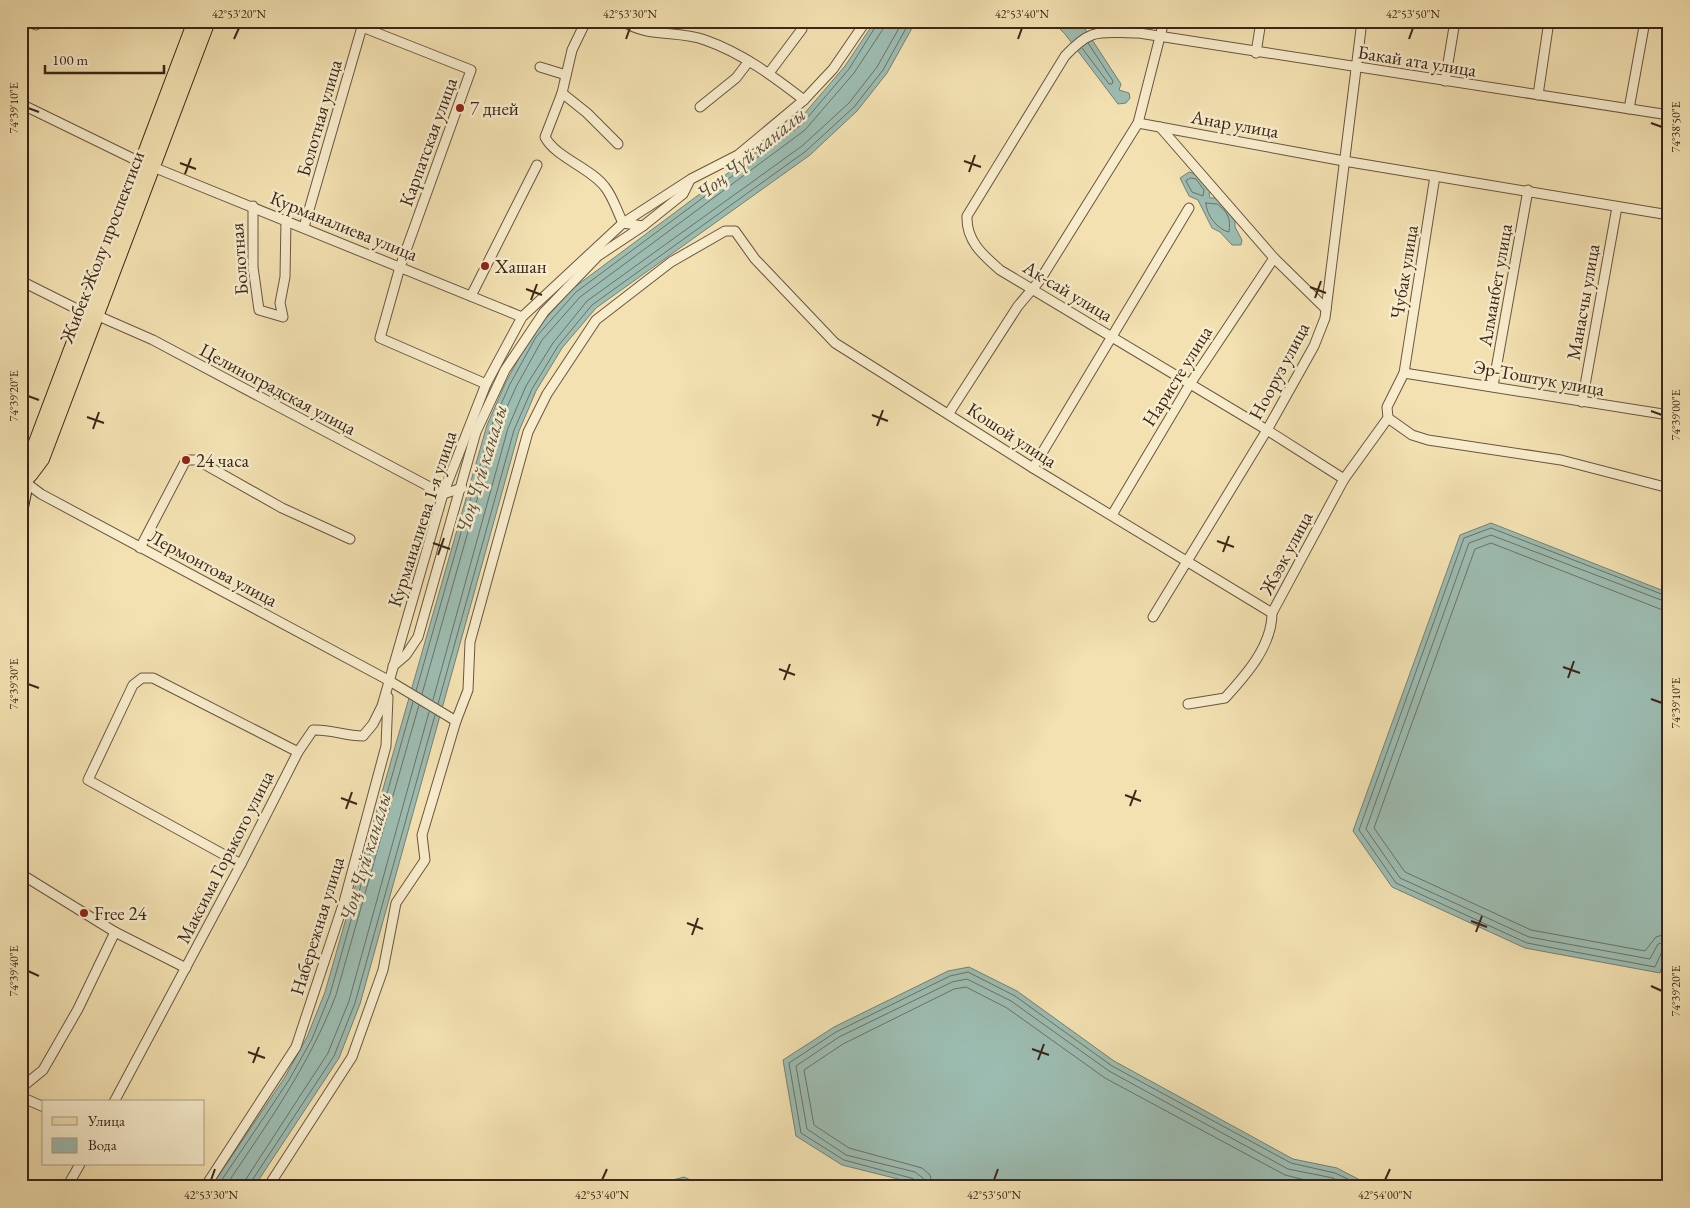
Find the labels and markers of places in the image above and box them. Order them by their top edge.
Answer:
place label: 7 дней [470,96,519,121]
marker: 7 дней [454,102,466,114]
place label: Хашан [494,254,547,279]
marker: Хашан [479,260,491,272]
place label: 24 часа [196,448,250,473]
marker: 24 часа [180,454,192,466]
place label: Free 24 [94,901,148,926]
marker: Free 24 [78,907,90,919]

